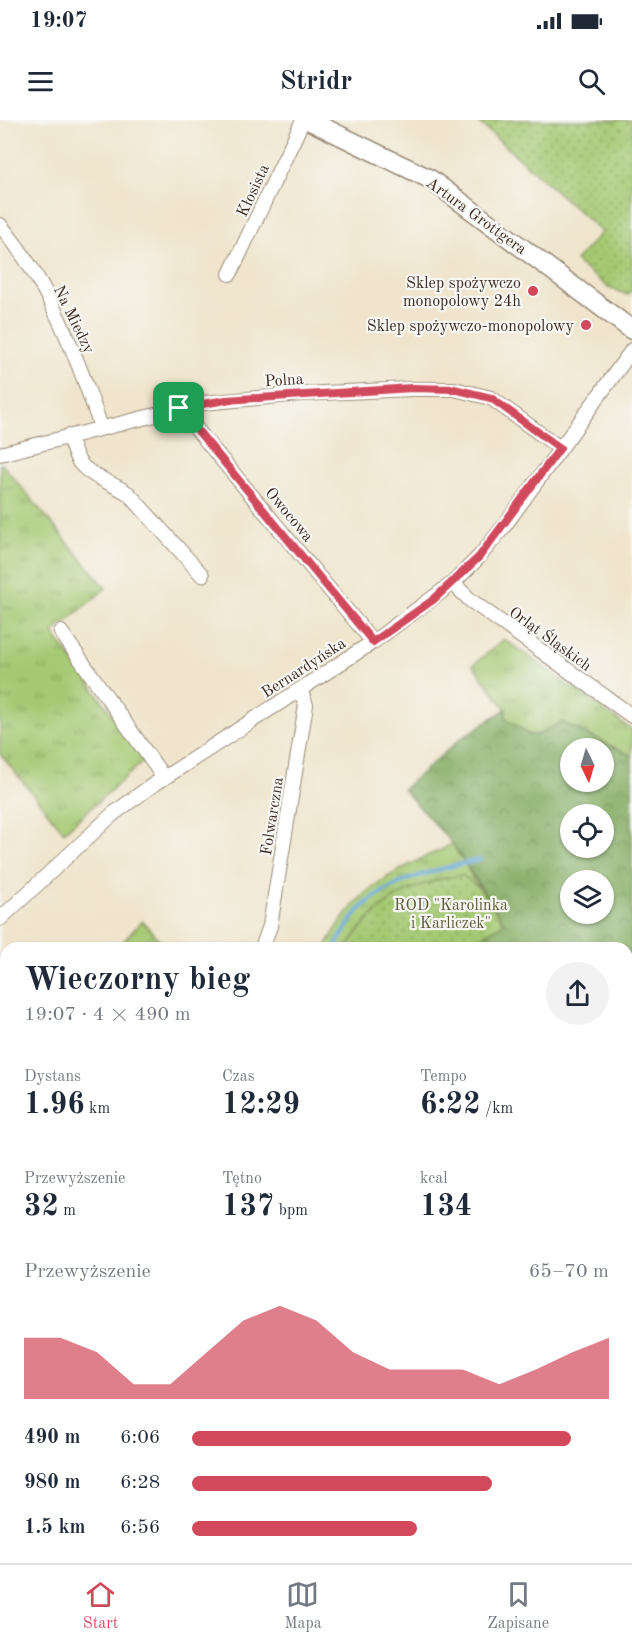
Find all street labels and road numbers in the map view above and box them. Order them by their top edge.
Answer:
street label: Kłosista [235,162,273,220]
street label: Artura Grottgera [423,175,529,258]
street label: Na Miedzy [50,283,97,357]
street label: Polna [264,372,304,390]
street label: Owocowa [261,485,316,545]
street label: Orląt Śląskich [506,600,597,675]
street label: Bernardyńska [259,636,349,702]
street label: Folwarczna [259,776,287,857]

